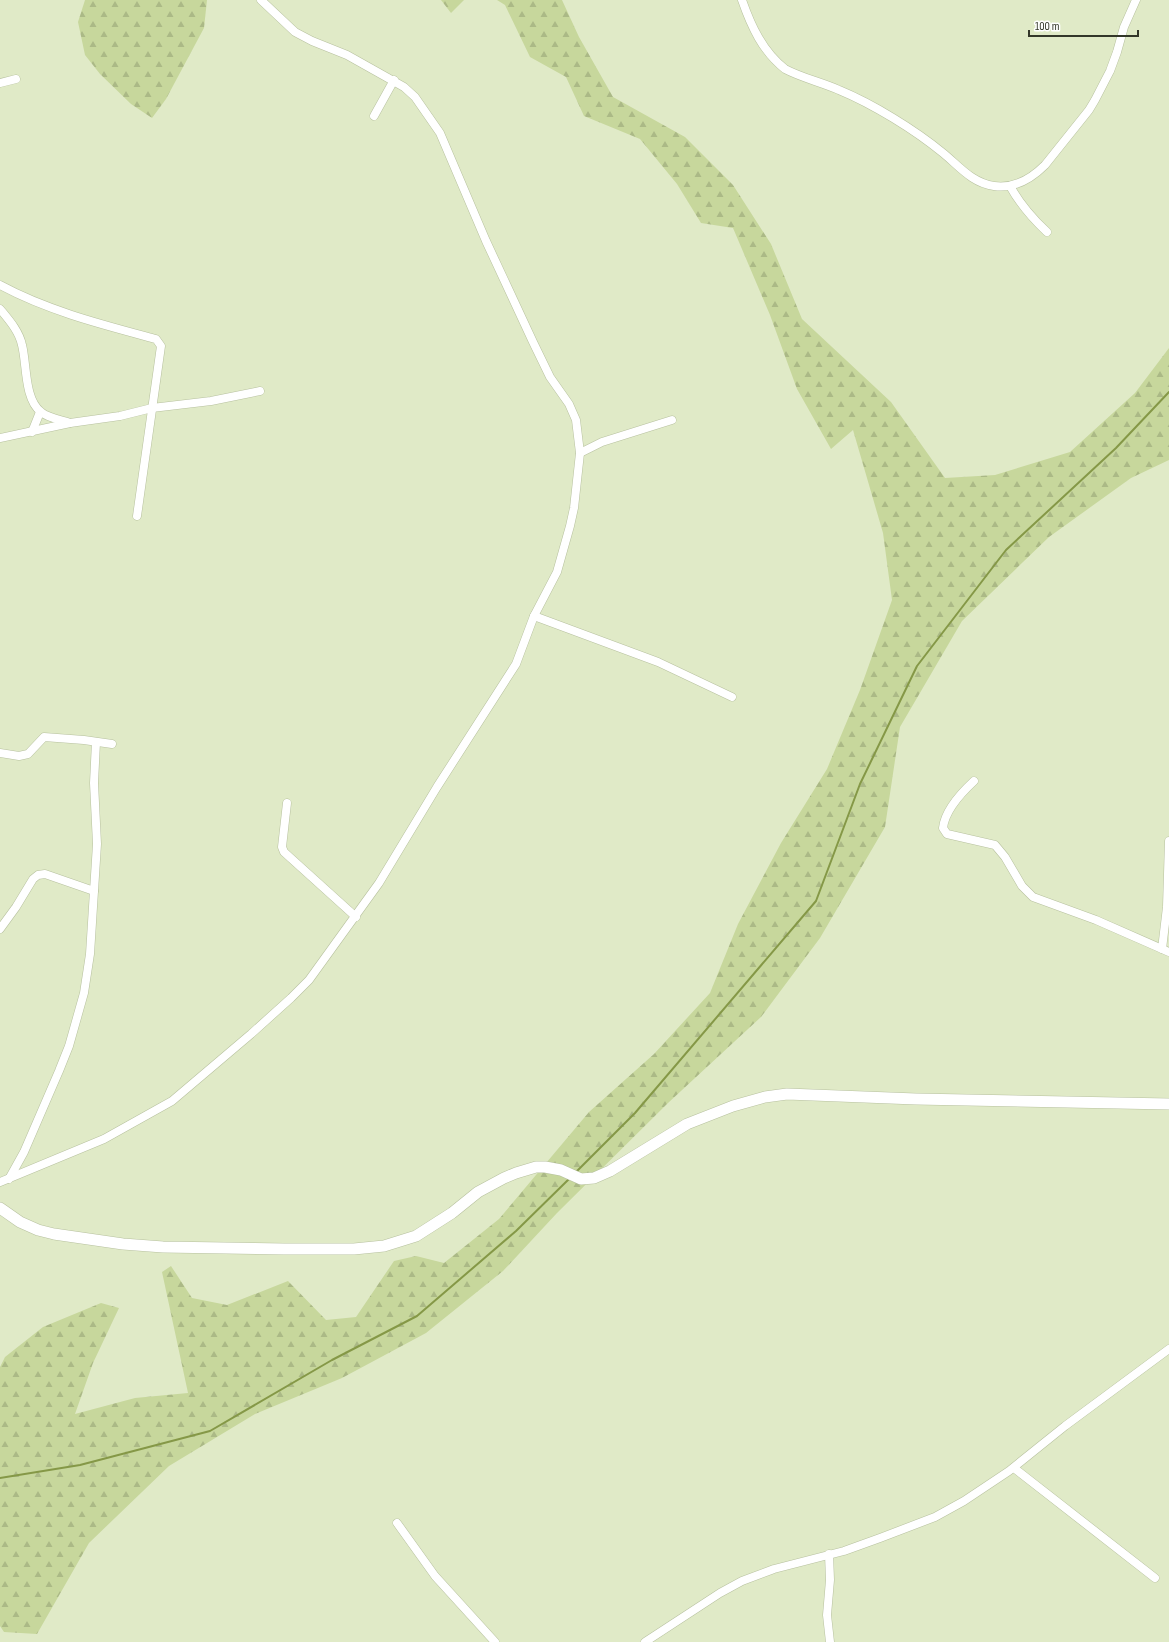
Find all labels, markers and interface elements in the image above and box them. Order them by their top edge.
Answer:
scale bar [1029,12,1138,38]
text: 100 m [1035,19,1060,34]

